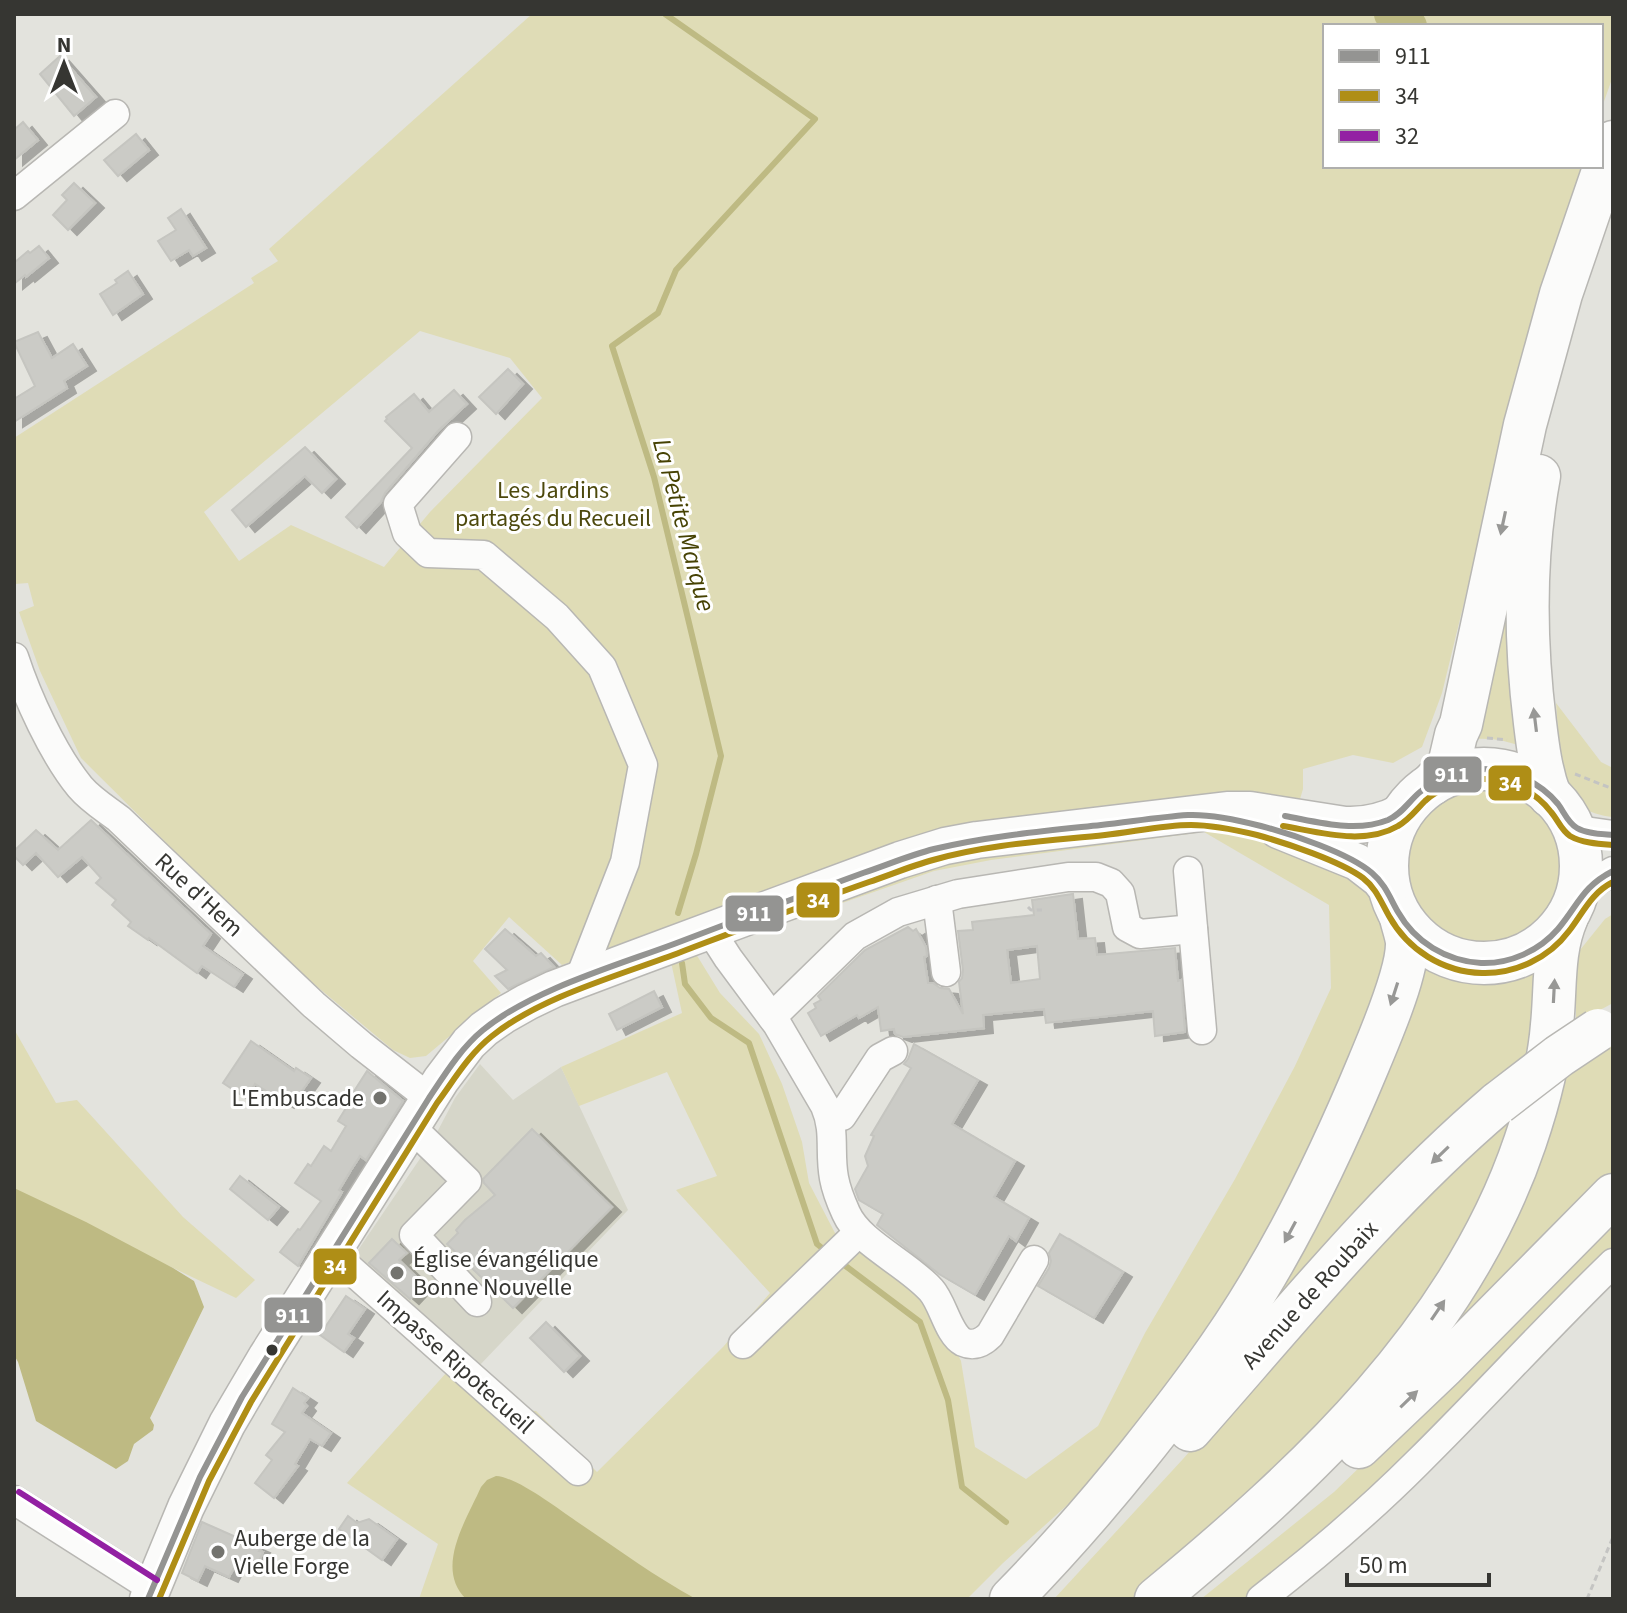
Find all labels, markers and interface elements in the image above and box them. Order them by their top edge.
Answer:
north arrow [24,24,104,104]
legend [1323,24,1603,168]
text: N [57,29,71,61]
text: 911 [1395,39,1431,74]
text: 34 [1395,79,1419,114]
text: 32 [1395,119,1419,154]
water label: La Petite Marque [643,434,725,616]
park label: Les Jardins partagés du Recueil [455,473,651,536]
one-way arrow [1496,510,1509,535]
one-way arrow [1528,707,1541,732]
line badge: 911 [1422,755,1483,794]
text: 911 [1435,759,1469,791]
line badge: 34 [1487,764,1533,802]
text: 34 [1498,768,1522,800]
street label: Rue d'Hem [147,845,251,945]
line badge: 34 [795,881,841,919]
text: 34 [806,885,830,917]
line badge: 911 [724,894,785,933]
text: 911 [737,898,771,930]
one-way arrow [1548,978,1561,1003]
one-way arrow [1388,982,1400,1006]
place label: L'Embuscade [232,1081,364,1116]
marker: L'Embuscade [371,1089,389,1107]
one-way arrow [1431,1145,1450,1164]
street label: Avenue de Roubaix [1233,1213,1387,1377]
one-way arrow [1283,1221,1297,1243]
place label: Église évangélique Bonne Nouvelle [413,1242,598,1305]
line badge: 34 [312,1247,358,1286]
text: 34 [323,1251,347,1283]
marker: Église évangélique Bonne Nouvelle [388,1264,406,1282]
street label: Impasse Ripotecueil [369,1282,541,1442]
line badge: 911 [263,1296,324,1334]
one-way arrow [1430,1299,1445,1321]
text: 911 [276,1300,310,1332]
unlabelled marker [264,1342,280,1358]
one-way arrow [1399,1391,1418,1409]
place label: Auberge de la Vielle Forge [234,1521,370,1584]
scale bar [1347,1537,1489,1587]
marker: Auberge de la Vielle Forge [209,1543,227,1561]
text: 50 m [1359,1548,1408,1583]

